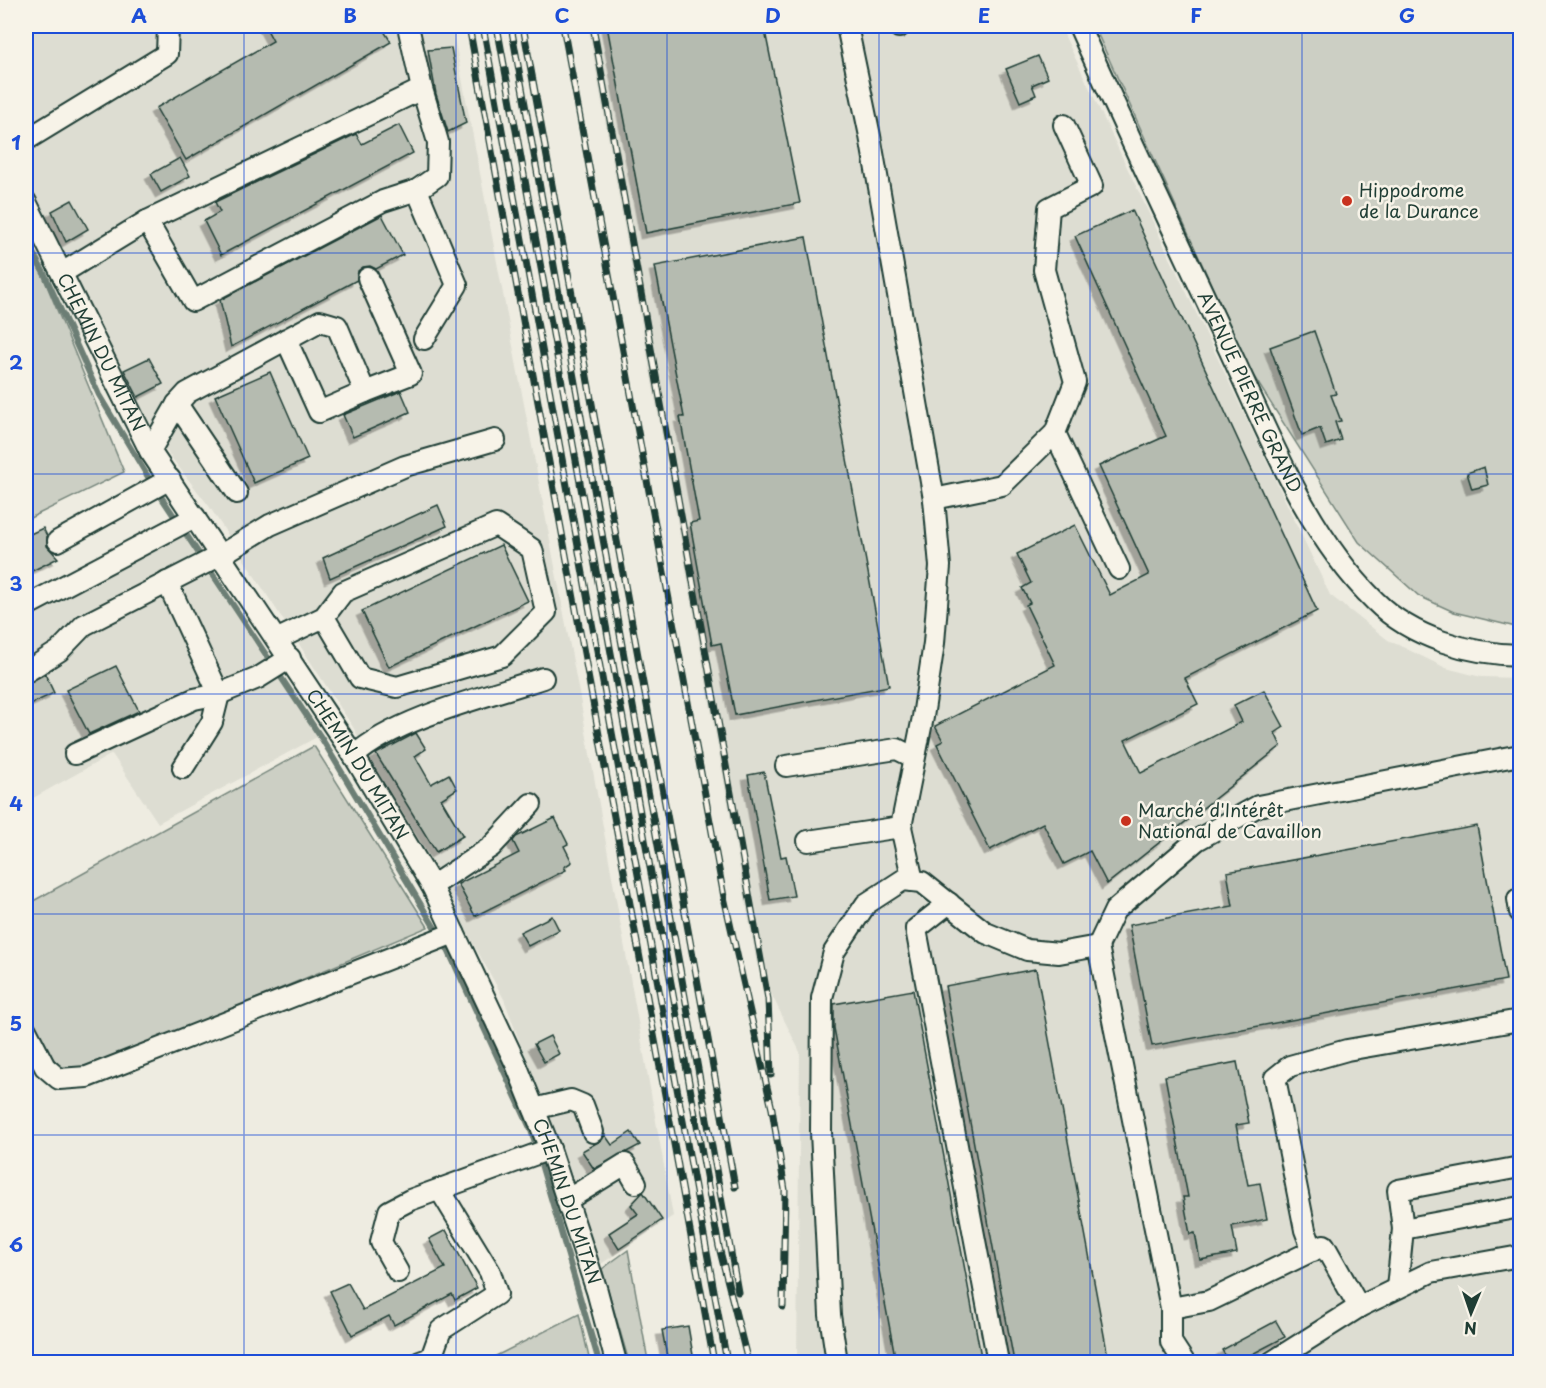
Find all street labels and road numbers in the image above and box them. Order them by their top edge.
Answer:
street label: CHEMIN DU MITAN [51,268,153,436]
street label: AVENUE PIERRE GRAND [1192,287,1310,497]
street label: CHEMIN DU MITAN [301,683,416,844]
street label: CHEMIN DU MITAN [527,1114,609,1287]

